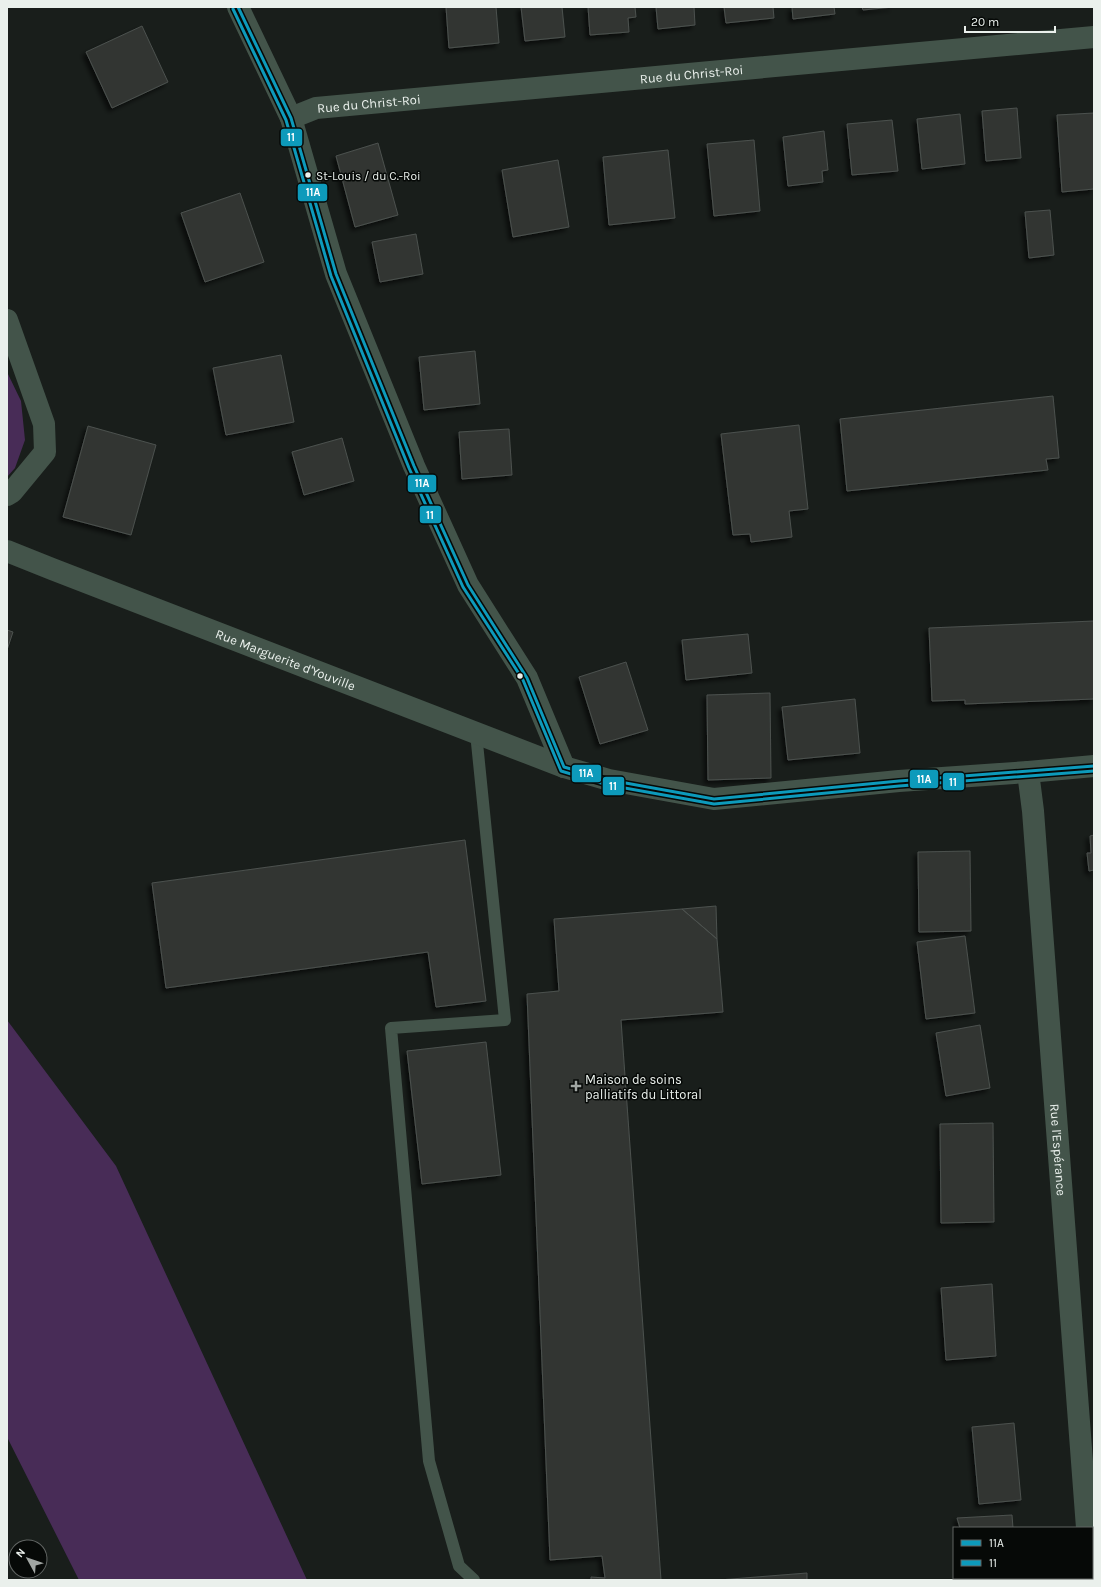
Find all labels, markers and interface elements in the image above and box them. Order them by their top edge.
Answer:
scale bar [965,8,1055,34]
text: 20 m [971,15,999,29]
street label: Rue du Christ-Roi [639,62,744,86]
street label: Rue du Christ-Roi [316,91,421,116]
line badge: 11 [280,128,303,147]
text: 11 [287,131,295,144]
place label: St-Louis / du C.-Roi [316,169,421,183]
marker: St-Louis / du C.-Roi [303,170,313,180]
line badge: 11A [297,183,328,202]
text: 11A [306,186,320,199]
line badge: 11A [407,474,437,493]
text: 11A [415,477,429,490]
line badge: 11 [419,505,442,524]
text: 11 [426,509,434,522]
street label: Rue Marguerite d'Youville [213,626,358,694]
unlabelled marker [515,671,525,681]
line badge: 11A [571,764,602,783]
text: 11A [579,767,593,780]
line badge: 11A [909,769,939,789]
line badge: 11 [942,772,965,791]
text: 11A [917,773,931,786]
line badge: 11 [602,776,625,796]
text: 11 [949,776,957,789]
text: 11 [609,780,617,793]
place label: Maison de soins palliatifs du Littoral [585,1072,702,1102]
marker: Maison de soins palliatifs du Littoral [570,1080,582,1092]
street label: Rue l'Espérance [1047,1103,1069,1197]
legend [953,1527,1093,1579]
text: 11A [989,1536,1004,1550]
north arrow [8,1539,48,1579]
text: N [13,1546,28,1560]
text: 11 [989,1556,997,1570]

